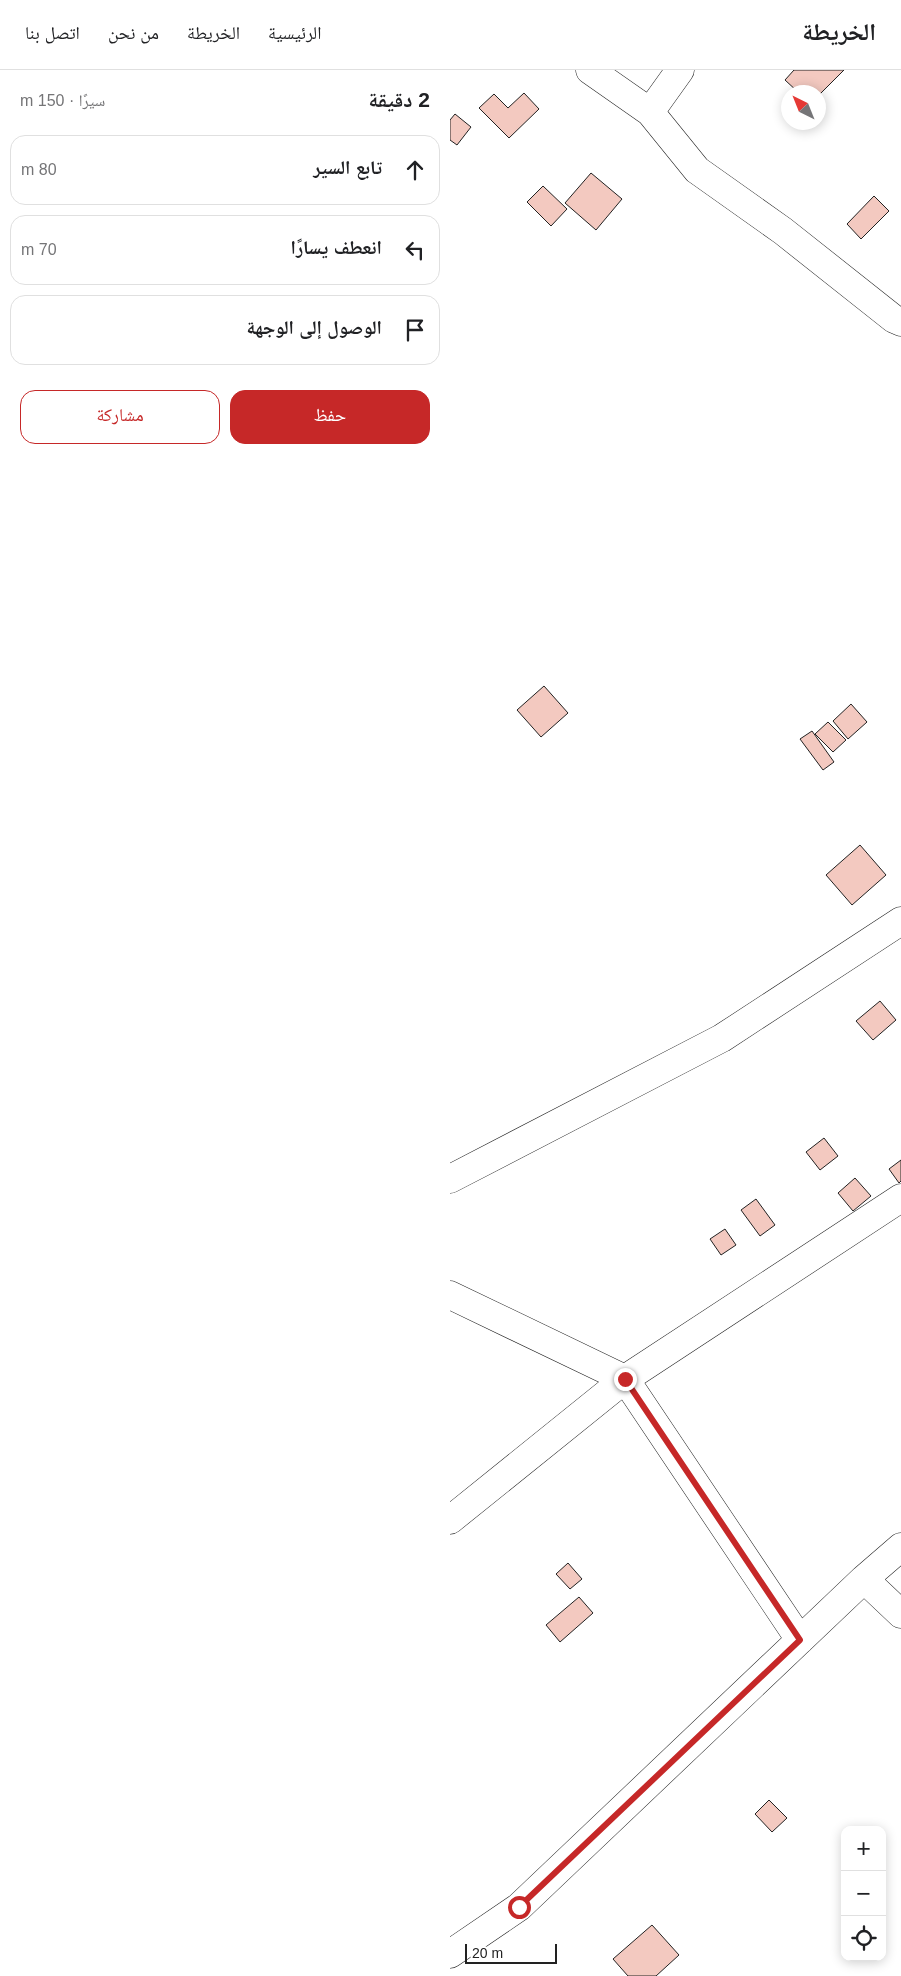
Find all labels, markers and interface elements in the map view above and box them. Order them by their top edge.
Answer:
text: الخريطة [802,18,876,45]
text: اتصل بنا [25,23,80,43]
text: من نحن [108,23,159,43]
text: الخريطة [187,23,240,43]
text: الرئيسية [268,23,321,43]
north arrow [781,85,826,130]
text: 2 دقيقة [368,88,430,111]
text: سيرًا · 150 m [20,92,105,109]
icon: ahead [401,156,429,184]
text: تابع السير [313,157,382,178]
text: 80 m [21,161,57,178]
icon: left [401,236,429,264]
text: انعطف يسارًا [291,237,382,258]
text: 70 m [21,241,57,258]
icon: arrive [401,316,429,344]
text: الوصول إلى الوجهة [246,317,382,338]
button: مشاركة [20,390,220,444]
button: حفظ [230,390,430,444]
route end [614,1368,637,1391]
map controls [841,1826,886,1961]
button: + [841,1826,886,1871]
button: − [841,1871,886,1916]
route start [508,1896,531,1919]
button: locate [841,1916,886,1961]
scale bar [465,1941,558,1964]
text: 20 m [472,1945,503,1961]

